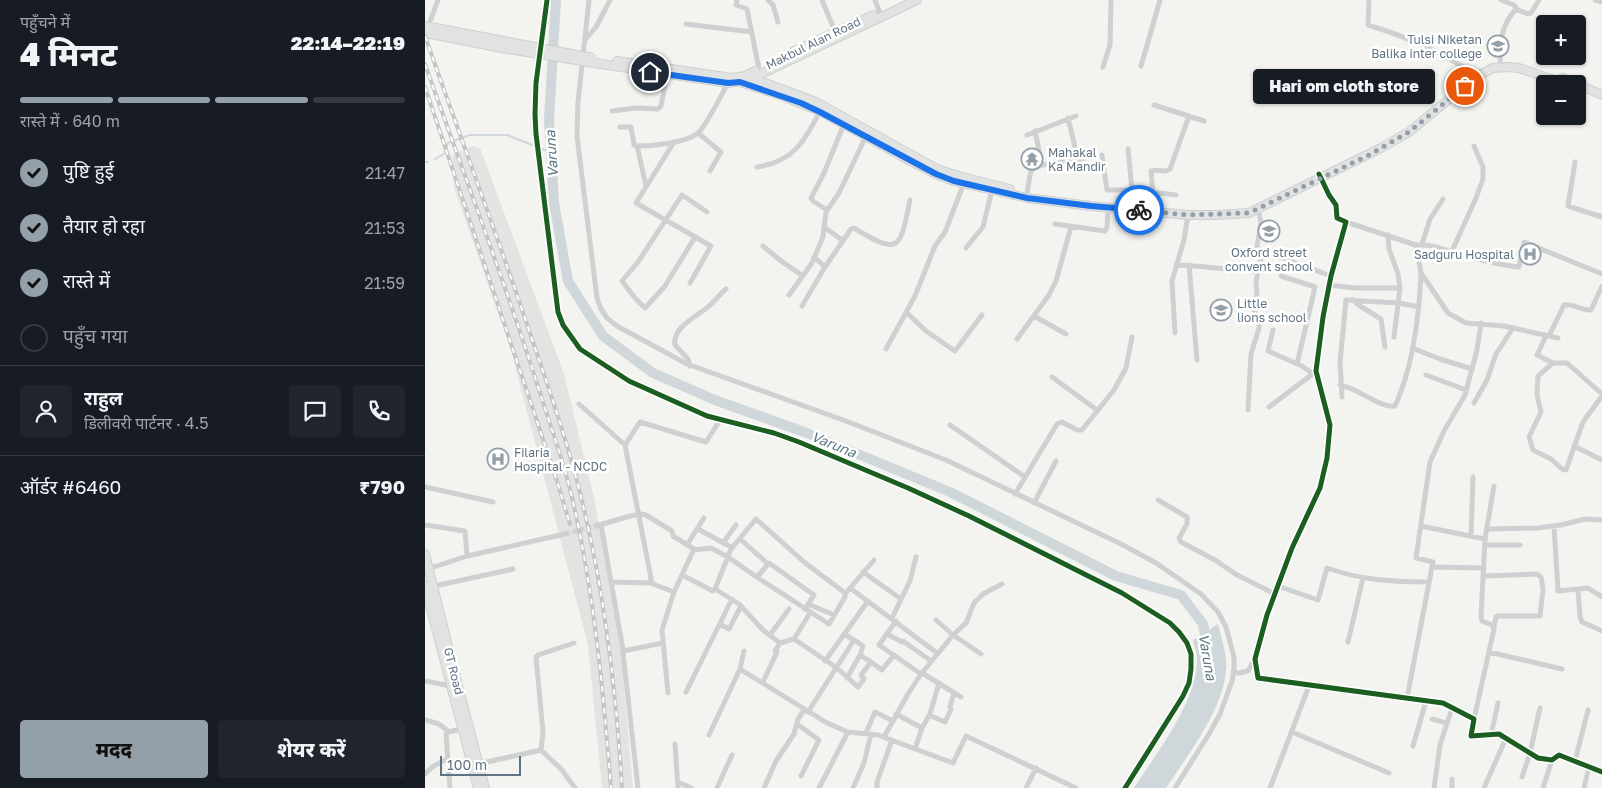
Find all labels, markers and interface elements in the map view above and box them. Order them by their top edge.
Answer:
text: पहुँचने में [20,12,70,32]
street label: Makbul Alan Road [763,14,863,72]
map controls [1536,15,1586,125]
button: + [1536,15,1586,65]
text: 22:14–22:19 [291,31,405,54]
place label: Tulsi Niketan Balika inter college [1371,32,1482,61]
school or university icon: Tulsi Niketan Balika inter college [1486,34,1510,58]
text: 4 मिनट [20,35,117,73]
pin [629,51,671,93]
icon: home [636,58,664,86]
pin [1444,65,1486,107]
callout: Hari om cloth store [1253,68,1435,104]
icon: bag [1451,72,1479,100]
button: − [1536,75,1586,125]
text: Hari om cloth store [1269,76,1419,96]
text: रास्ते में · 640 m [20,111,120,131]
water label: Varuna [541,129,561,178]
place label: Mahakal Ka Mandir [1048,145,1106,174]
temple icon: Mahakal Ka Mandir [1020,147,1044,171]
icon: check [20,159,48,187]
text: पुष्टि हुई [63,159,114,182]
text: 21:47 [365,163,405,183]
courier [1114,185,1164,235]
icon: bike [1125,196,1153,224]
icon: check [20,214,48,242]
text: तैयार हो रहा [63,214,145,237]
text: 21:53 [365,218,405,238]
school or university icon: Oxford street convent school [1257,219,1281,243]
hospital icon: Sadguru Hospital [1518,242,1542,266]
place label: Oxford street convent school [1225,245,1313,274]
place label: Sadguru Hospital [1414,247,1514,262]
icon: check [20,269,48,297]
text: रास्ते में [63,269,110,292]
text: 21:59 [364,273,405,293]
place label: Little lions school [1237,296,1307,325]
school or university icon: Little lions school [1209,298,1233,322]
text: पहुँच गया [63,324,127,347]
button: person [20,385,72,437]
button: chat [289,385,341,437]
button: phone [353,385,405,437]
text: राहुल [84,386,123,409]
text: डिलीवरी पार्टनर · 4.5 [84,413,209,433]
water label: Varuna [809,427,860,461]
place label: Filaria Hospital - NCDC [514,445,607,474]
hospital icon: Filaria Hospital - NCDC [486,447,510,471]
text: ऑर्डर #6460 [20,475,121,498]
text: ₹790 [359,475,405,498]
water label: Varuna [1196,632,1221,683]
street label: GT Road [441,646,467,696]
button: मदद [20,720,208,778]
button: शेयर करें [218,720,405,778]
scale bar [440,753,521,776]
text: 100 m [447,756,487,773]

